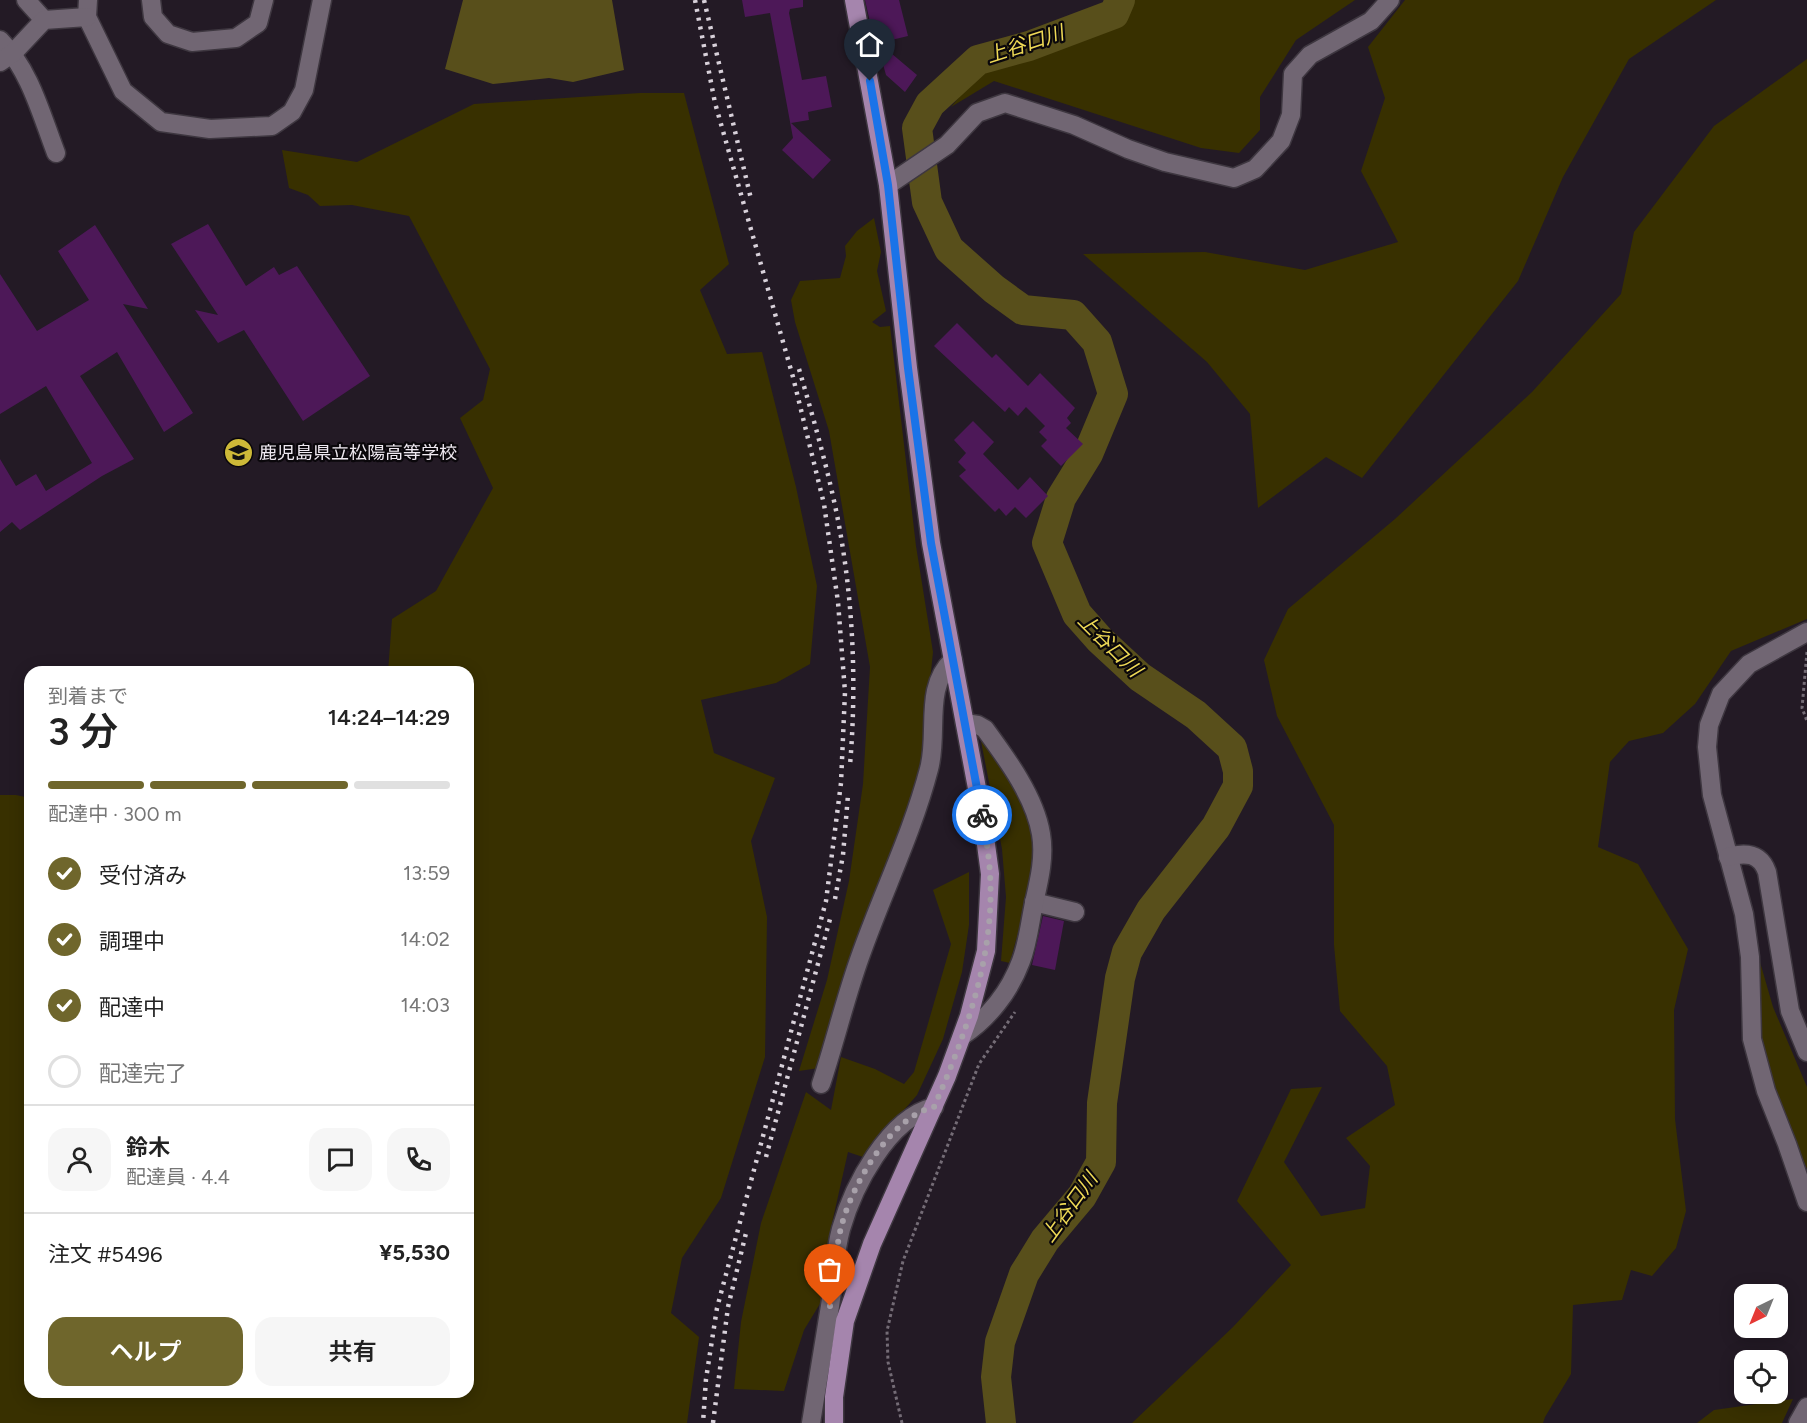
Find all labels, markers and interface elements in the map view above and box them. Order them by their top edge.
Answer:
pin [844,19,895,81]
water label: 上谷口川 [983,20,1069,68]
icon: home [853,28,886,61]
school or university icon: 鹿児島県立松陽高等学校 [222,437,254,469]
place label: 鹿児島県立松陽高等学校 [259,442,457,464]
water label: 上谷口川 [1073,608,1148,683]
text: 到着まで [48,684,128,708]
text: 14:24–14:29 [328,704,450,731]
text: 3 分 [48,708,118,755]
courier [952,785,1012,845]
icon: bike [966,799,999,832]
text: 配達中 · 300 m [48,802,181,826]
icon: check [48,857,81,890]
text: 13:59 [403,861,450,885]
text: 受付済み [99,862,187,889]
icon: check [48,923,81,956]
text: 14:02 [400,927,450,951]
text: 調理中 [99,928,165,955]
icon: check [48,989,81,1022]
text: 14:03 [401,993,450,1017]
text: 配達中 [99,994,165,1021]
text: 配達完了 [99,1060,187,1087]
button: person [48,1128,111,1191]
button: chat [309,1128,372,1191]
button: phone [387,1128,450,1191]
text: 鈴木 [126,1134,170,1161]
text: 配達員 · 4.4 [126,1165,230,1189]
water label: 上谷口川 [1036,1166,1103,1246]
text: ¥5,530 [379,1239,450,1266]
text: 注文 #5496 [48,1241,163,1268]
pin [804,1244,855,1306]
icon: bag [813,1253,846,1286]
north arrow [1734,1284,1788,1338]
map controls [1734,1284,1788,1404]
button: ヘルプ [48,1317,243,1386]
button: 共有 [255,1317,450,1386]
button: locate [1734,1350,1788,1404]

